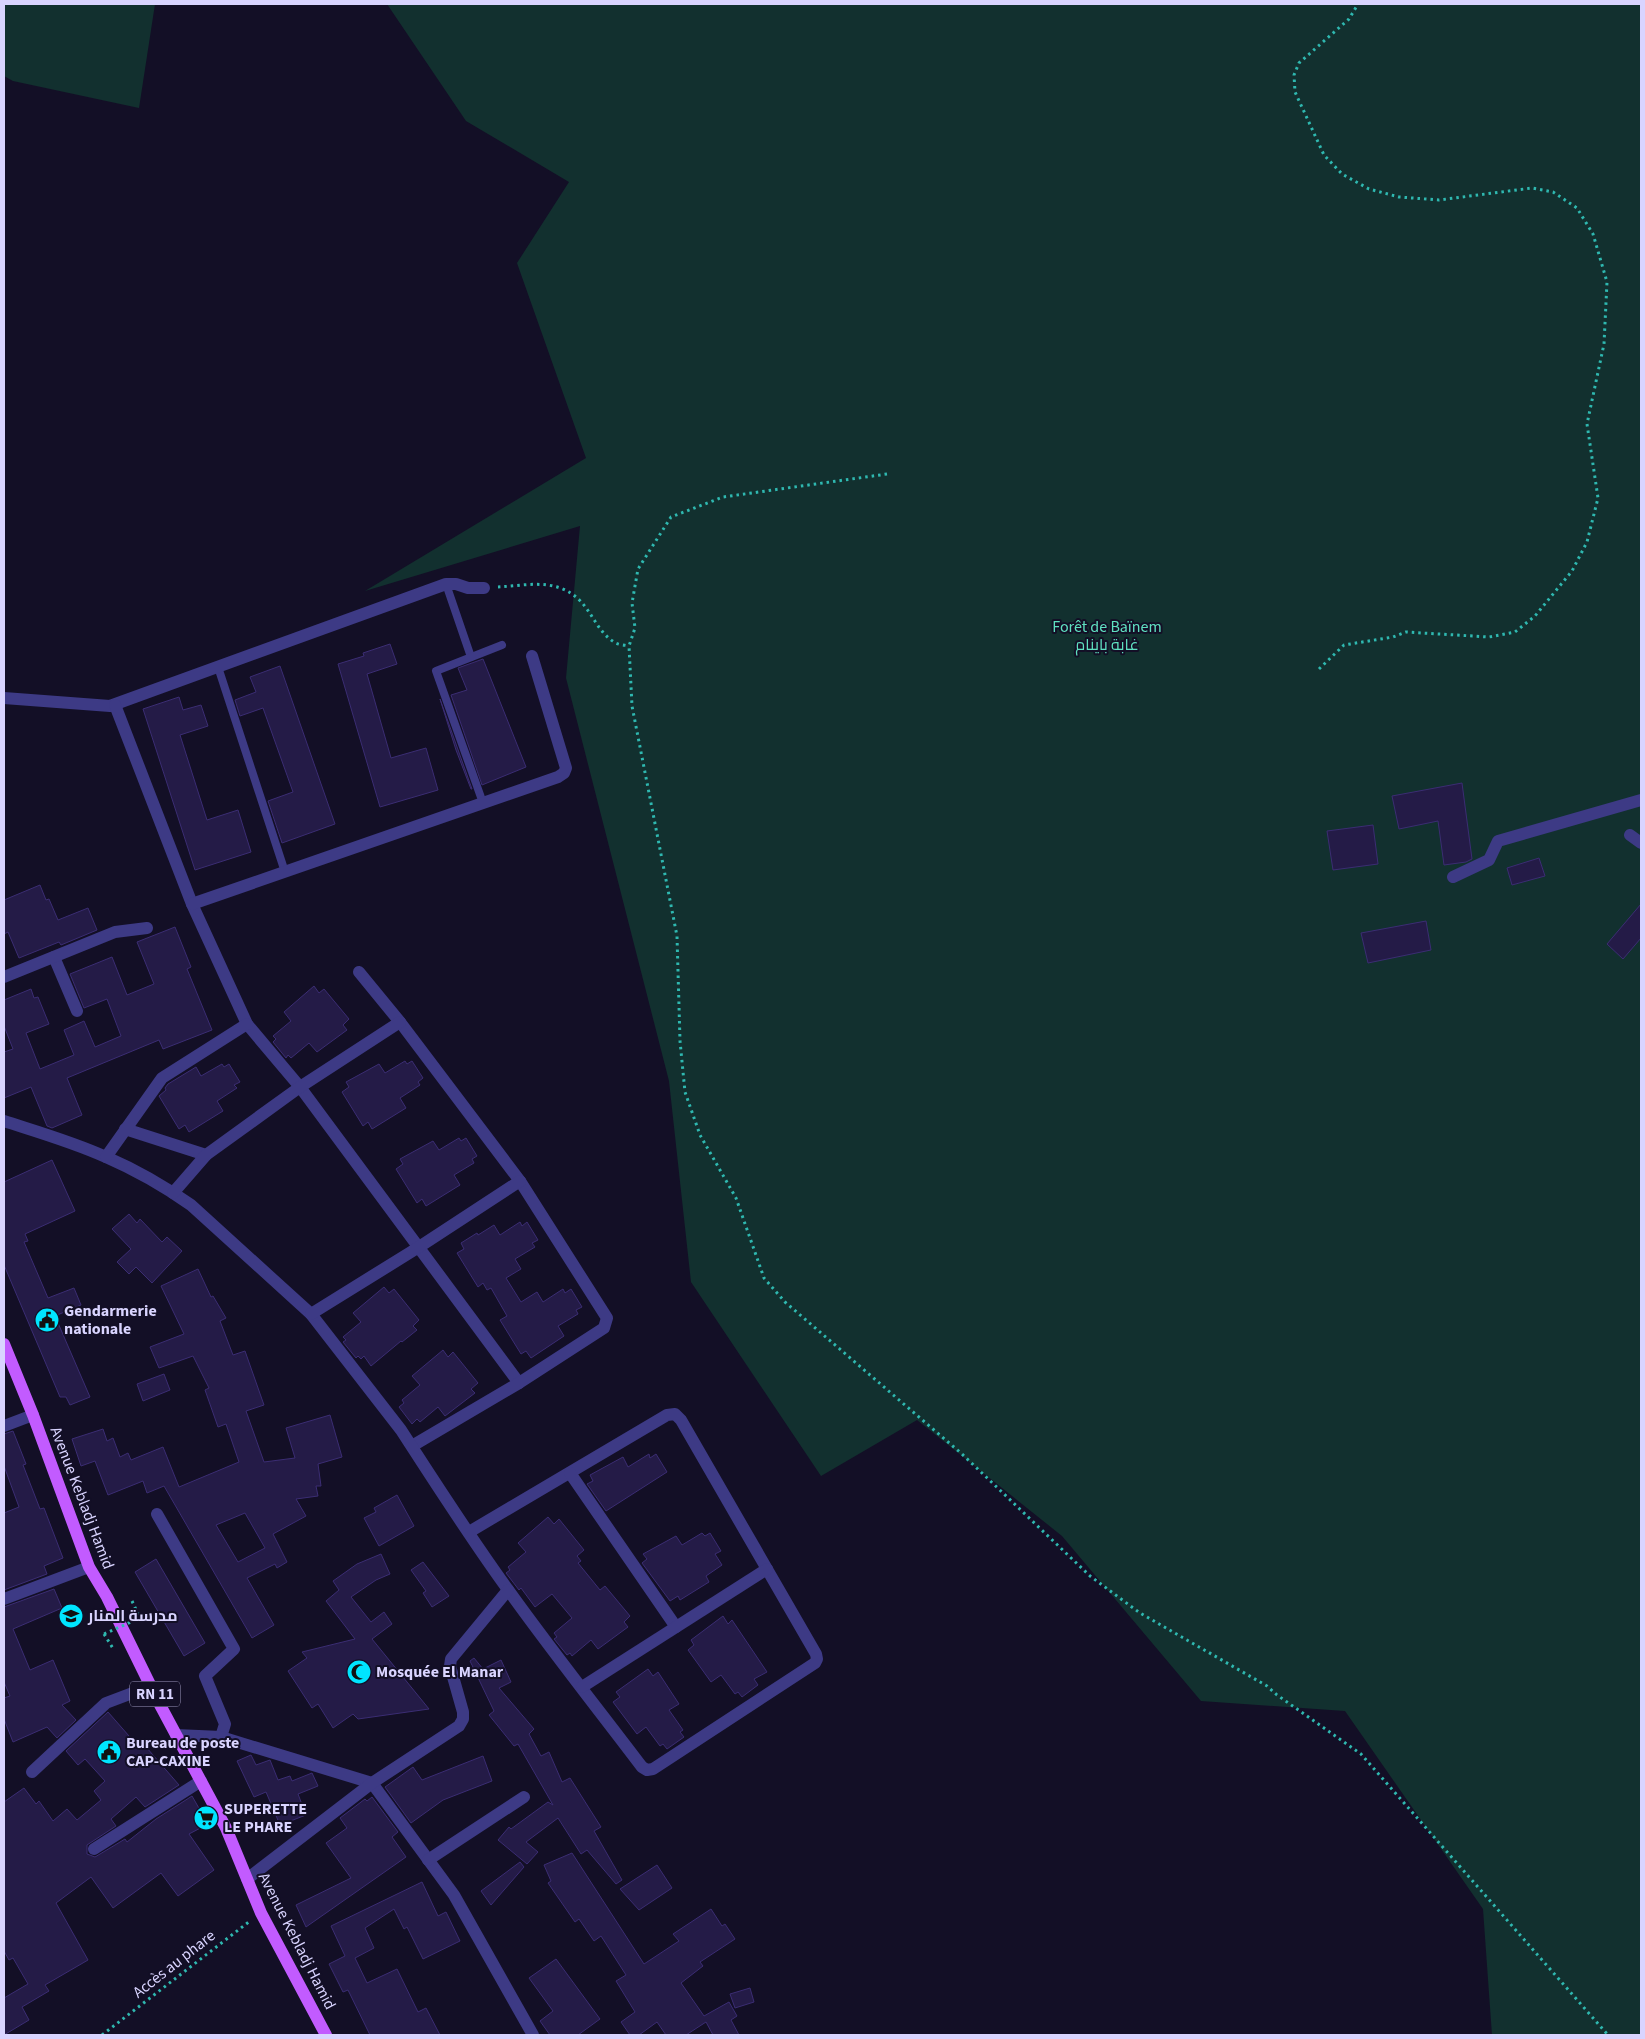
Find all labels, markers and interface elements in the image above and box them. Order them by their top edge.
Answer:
park label: Forêt de Baïnem غابة باينام [1052,616,1162,656]
place label: Gendarmerie nationale [64,1300,157,1340]
public building icon: Gendarmerie nationale [34,1307,60,1333]
street label: Avenue Kebladj Hamid [45,1423,119,1573]
school or university icon: مدرسة المنار [58,1603,84,1629]
place label: مدرسة المنار [87,1605,178,1627]
mosque icon: Mosquée El Manar [346,1659,372,1685]
place label: Mosquée El Manar [376,1661,504,1683]
road number: RN 11 [130,1682,180,1706]
place label: Bureau de poste CAP-CAXINE [126,1732,239,1772]
public building icon: Bureau de poste CAP-CAXINE [96,1739,122,1765]
place label: SUPERETTE LE PHARE [224,1798,307,1838]
supermarket icon: SUPERETTE LE PHARE [193,1805,219,1831]
street label: Avenue Kebladj Hamid [253,1869,341,2013]
street label: Accès au phare [128,1925,220,2003]

